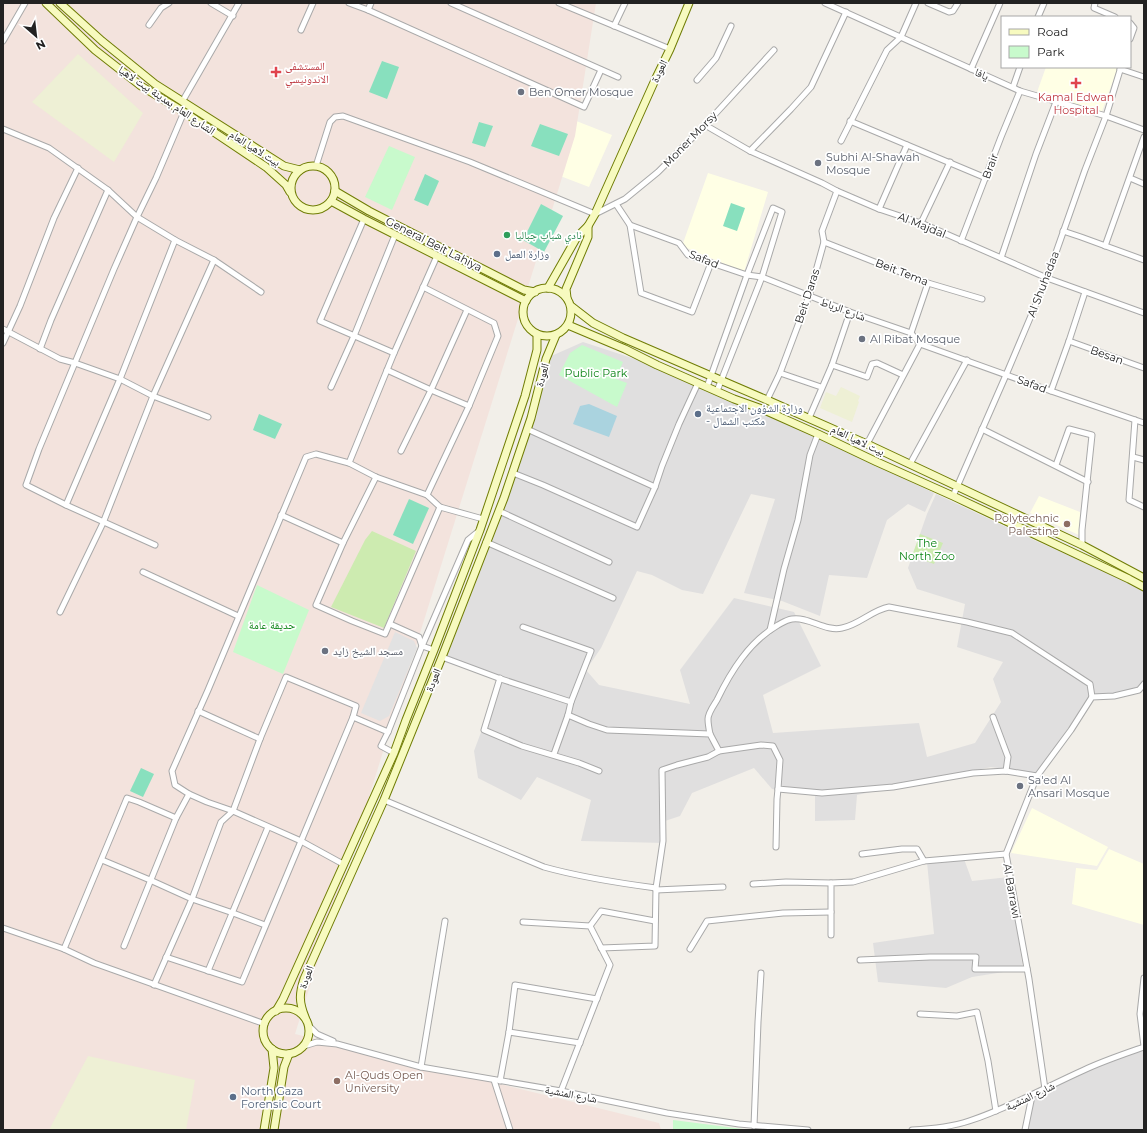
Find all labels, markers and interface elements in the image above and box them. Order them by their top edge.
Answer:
north arrow [16,16,56,56]
legend [1001,16,1131,68]
text: Road [1037,24,1068,39]
text: N [33,37,48,53]
text: Park [1037,44,1065,59]
street label: العودة [648,57,670,85]
place label: المستشفى الاندونيسي [285,59,329,88]
street label: الشارع العام بمدينة بيت لاهيا [116,62,218,138]
street label: يافا [973,65,992,83]
marker: المستشفى الاندونيسي [270,66,282,78]
marker: Kamal Edwan Hospital [1070,77,1082,89]
place label: Ben Omer Mosque [529,85,634,99]
marker: Ben Omer Mosque [516,87,526,97]
place label: Kamal Edwan Hospital [1038,90,1114,117]
street label: Moner Morsy [660,108,720,170]
street label: بيت لاهيا العام [227,127,283,169]
place label: Subhi Al-Shawah Mosque [826,150,920,177]
street label: Brair [979,151,1001,181]
marker: Subhi Al-Shawah Mosque [813,158,823,168]
street label: Al Majdal [896,209,948,241]
street label: General Beit Lahiya [383,214,485,274]
place label: نادي شباب جباليا [515,228,582,244]
marker: نادي شباب جباليا [502,230,512,240]
place label: وزارة العمل [505,247,549,261]
street label: Safad [687,247,721,271]
marker: وزارة العمل [492,249,502,259]
street label: Al Shuhadaa [1024,249,1062,319]
street label: Beit Tema [874,255,930,289]
street label: Beit Daras [792,266,823,325]
street label: شارع الرباط [818,294,868,324]
place label: Al Ribat Mosque [870,332,961,346]
marker: Al Ribat Mosque [857,334,867,344]
street label: Besan [1089,343,1125,367]
street label: العودة [532,362,552,388]
park label: Public Park [565,366,628,380]
street label: Safad [1015,372,1049,396]
place label: وزارة الشؤون الاجتماعية - مكتب الشمال [706,401,803,428]
marker: وزارة الشؤون الاجتماعية - مكتب الشمال [693,409,703,419]
street label: بيت لاهيا العام [829,422,887,458]
place label: Polytechnic Palestine [994,511,1059,538]
marker: Polytechnic Palestine [1062,519,1072,529]
park label: The North Zoo [899,536,955,563]
park label: حديقة عامة [249,618,295,632]
place label: مسجد الشيخ زايد [333,644,403,658]
marker: مسجد الشيخ زايد [320,646,330,656]
street label: العودة [422,666,444,694]
place label: Sa'ed Al Ansari Mosque [1028,773,1110,800]
marker: Sa'ed Al Ansari Mosque [1015,781,1025,791]
street label: Al Barrawi [1000,862,1024,920]
street label: العودة [295,963,317,991]
place label: Al-Quds Open University [345,1068,423,1095]
marker: Al-Quds Open University [332,1076,342,1086]
street label: شارع المنشية [1003,1079,1057,1113]
street label: شارع المنشية [544,1082,598,1106]
place label: North Gaza Forensic Court [241,1084,322,1111]
marker: North Gaza Forensic Court [228,1092,238,1102]

